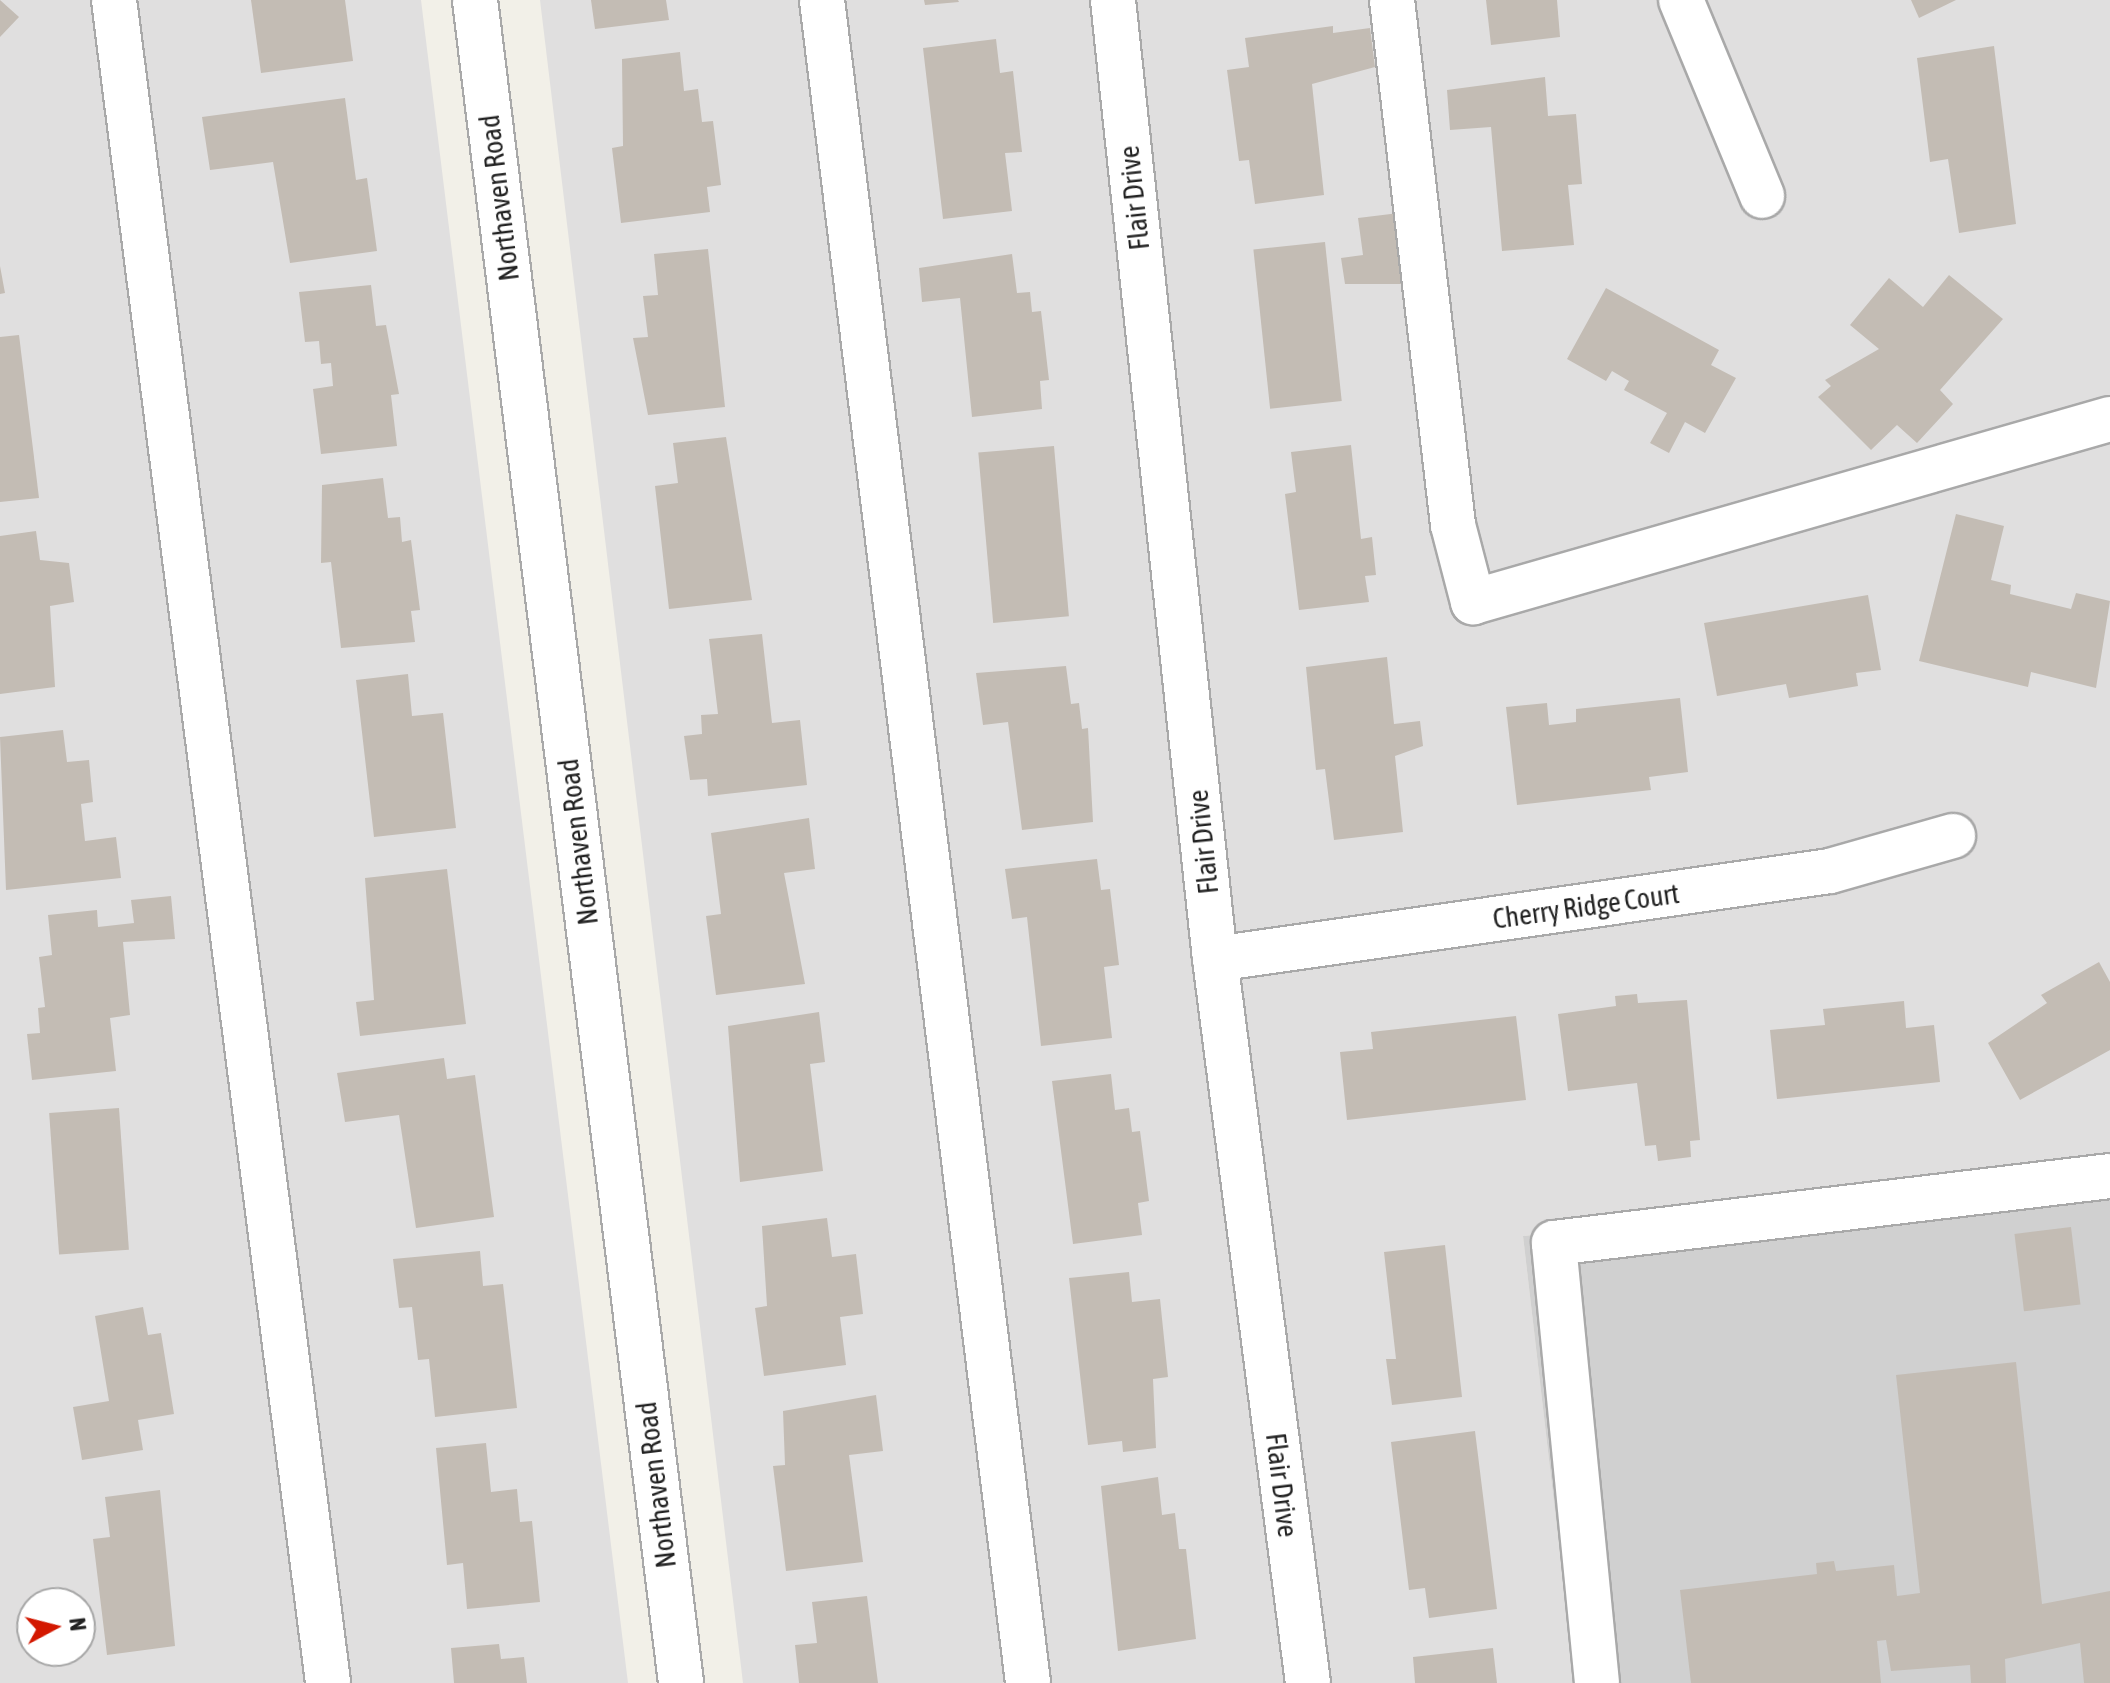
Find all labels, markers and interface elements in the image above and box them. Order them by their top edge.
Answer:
street label: Northaven Road [472,113,526,283]
street label: Flair Drive [1112,144,1156,252]
street label: Northaven Road [551,757,605,927]
street label: Flair Drive [1181,788,1225,896]
street label: Cherry Ridge Court [1491,876,1681,936]
street label: Northaven Road [629,1400,683,1570]
street label: Flair Drive [1259,1431,1305,1539]
north arrow [16,1587,96,1667]
text: N [64,1616,92,1632]

